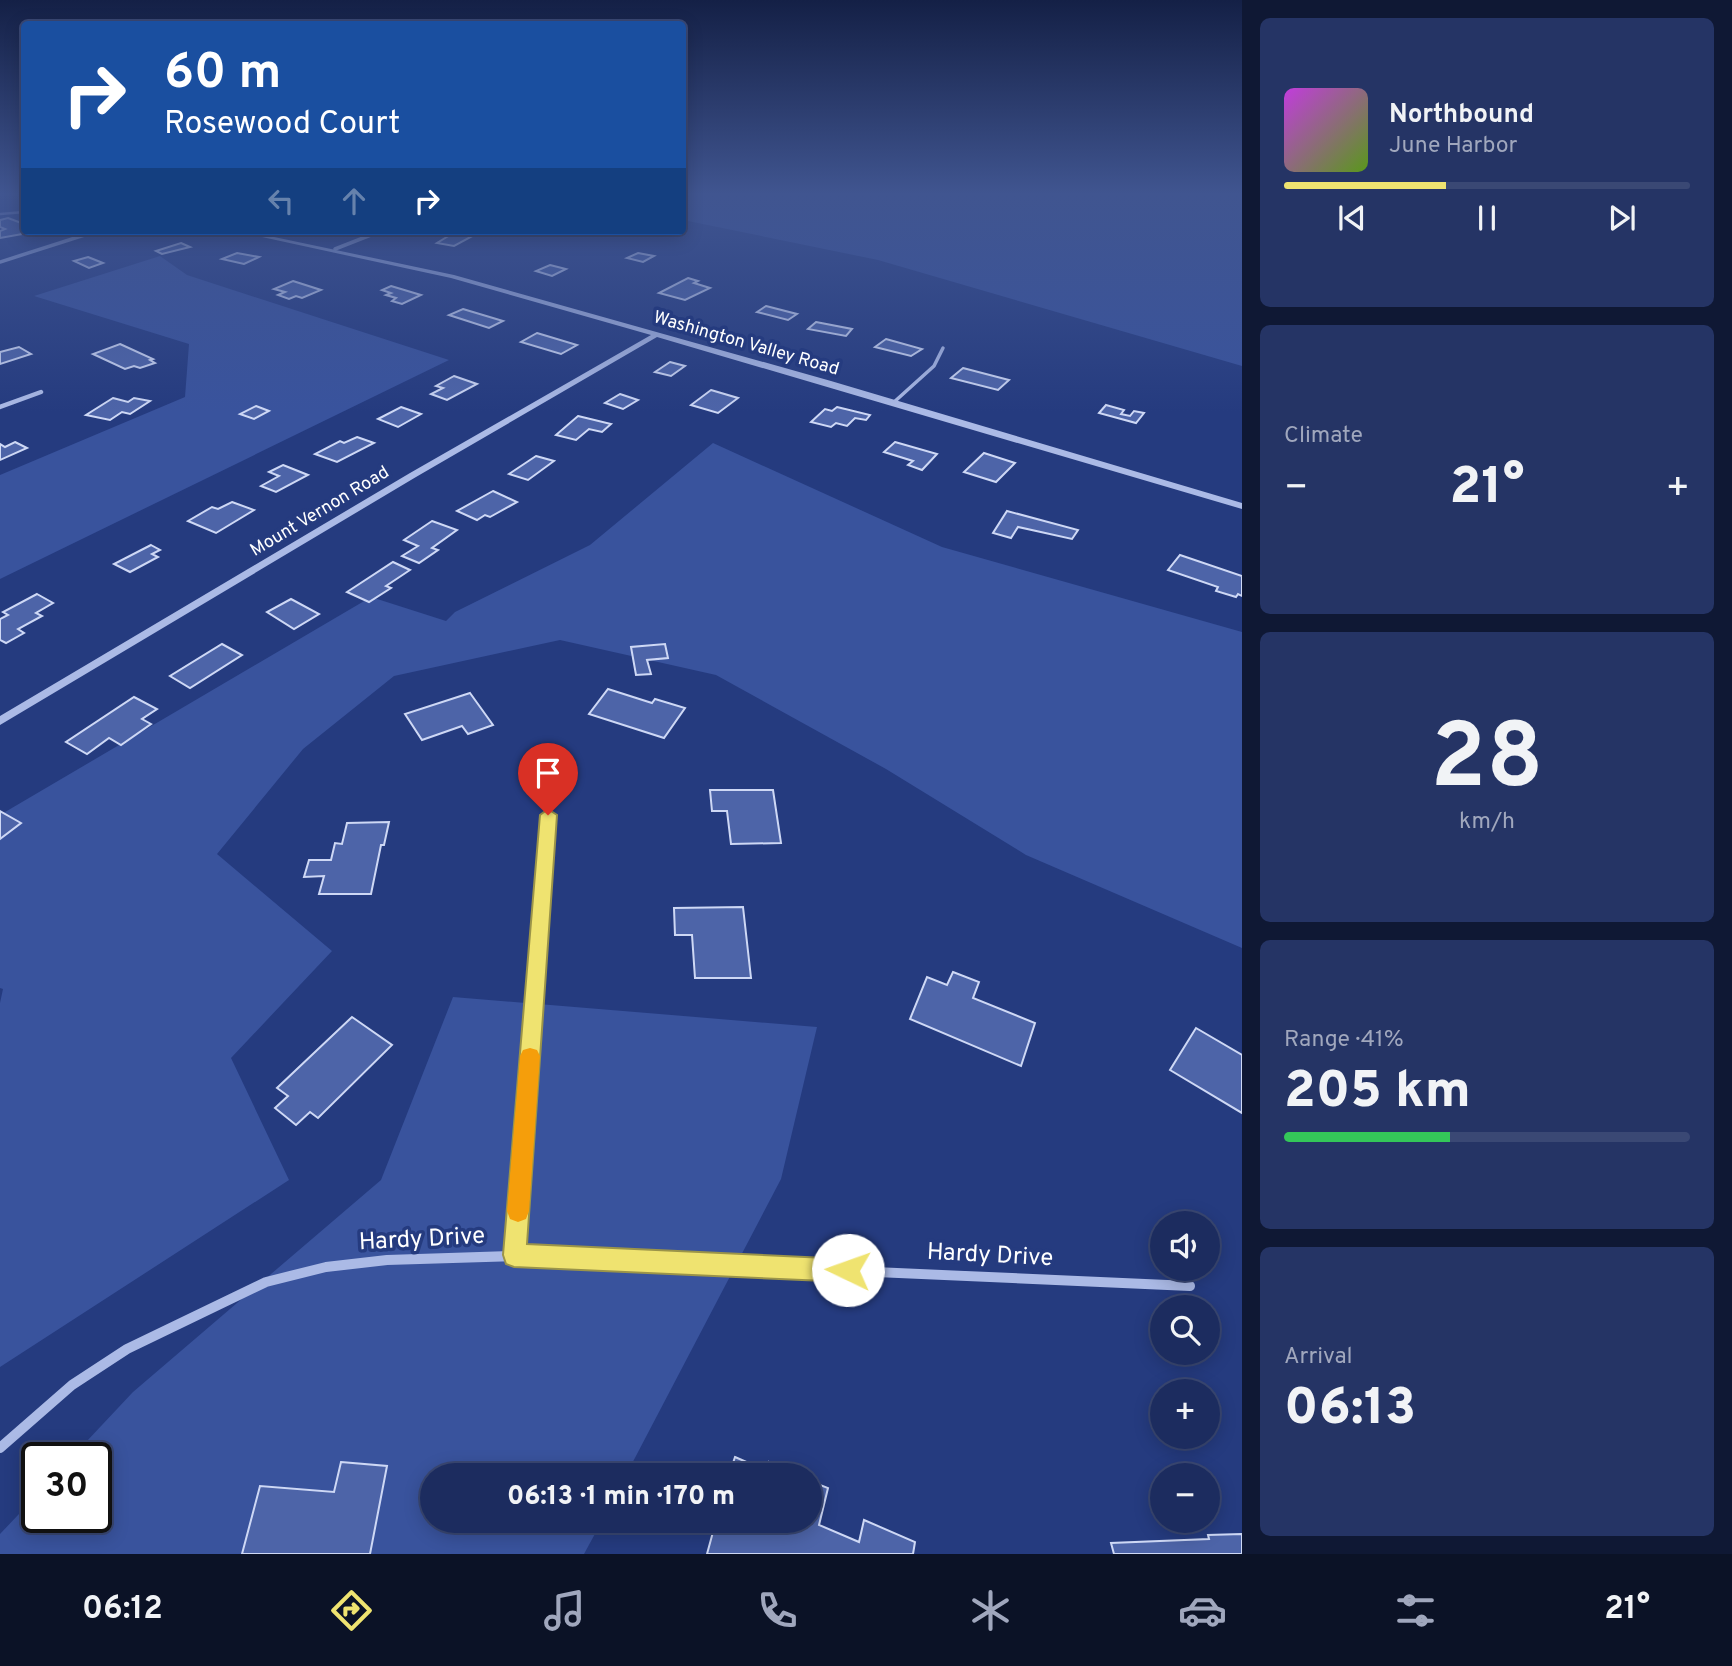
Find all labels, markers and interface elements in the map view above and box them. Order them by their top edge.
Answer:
text: 60 m [164,44,282,106]
icon: right [49,49,140,140]
text: Northbound [1389,99,1534,132]
text: Rosewood Court [164,105,400,145]
text: June Harbor [1389,132,1517,161]
icon: left [262,182,300,220]
icon: ahead [335,182,373,220]
icon: right [408,182,446,220]
icon: previous [1333,199,1371,237]
icon: pause [1468,199,1506,237]
icon: next [1603,199,1641,237]
street label: Washington Valley Road [650,306,842,382]
text: Climate [1284,422,1363,451]
text: 21° [1450,456,1524,522]
street label: Mount Vernon Road [246,461,394,563]
text: − [1284,465,1309,514]
text: + [1665,465,1690,514]
text: 28 [1431,705,1543,820]
pin [518,743,578,815]
icon: arrive [529,754,567,792]
text: km/h [1459,808,1515,837]
text: Range · 41% [1284,1026,1404,1055]
text: 205 km [1284,1060,1471,1126]
map controls [1150,1211,1220,1533]
button: sound [1150,1211,1220,1281]
street label: Hardy Drive [358,1222,486,1258]
position arrow [811,1233,885,1307]
street label: Hardy Drive [926,1238,1054,1274]
button: search [1150,1295,1220,1365]
text: Arrival [1284,1343,1353,1372]
text: 06:13 [1284,1377,1416,1443]
button: + [1150,1379,1220,1449]
speed limit sign: 30 [21,1442,112,1533]
button: − [1150,1463,1220,1533]
text: 06:13 · 1 min · 170 m [507,1481,735,1514]
icon: directions [327,1586,376,1635]
icon: music [540,1586,589,1635]
icon: phone [753,1586,802,1635]
icon: climate [966,1586,1015,1635]
icon: car [1178,1586,1227,1635]
icon: filters [1391,1586,1440,1635]
text: 06:12 [82,1590,163,1630]
text: 21° [1604,1590,1650,1630]

